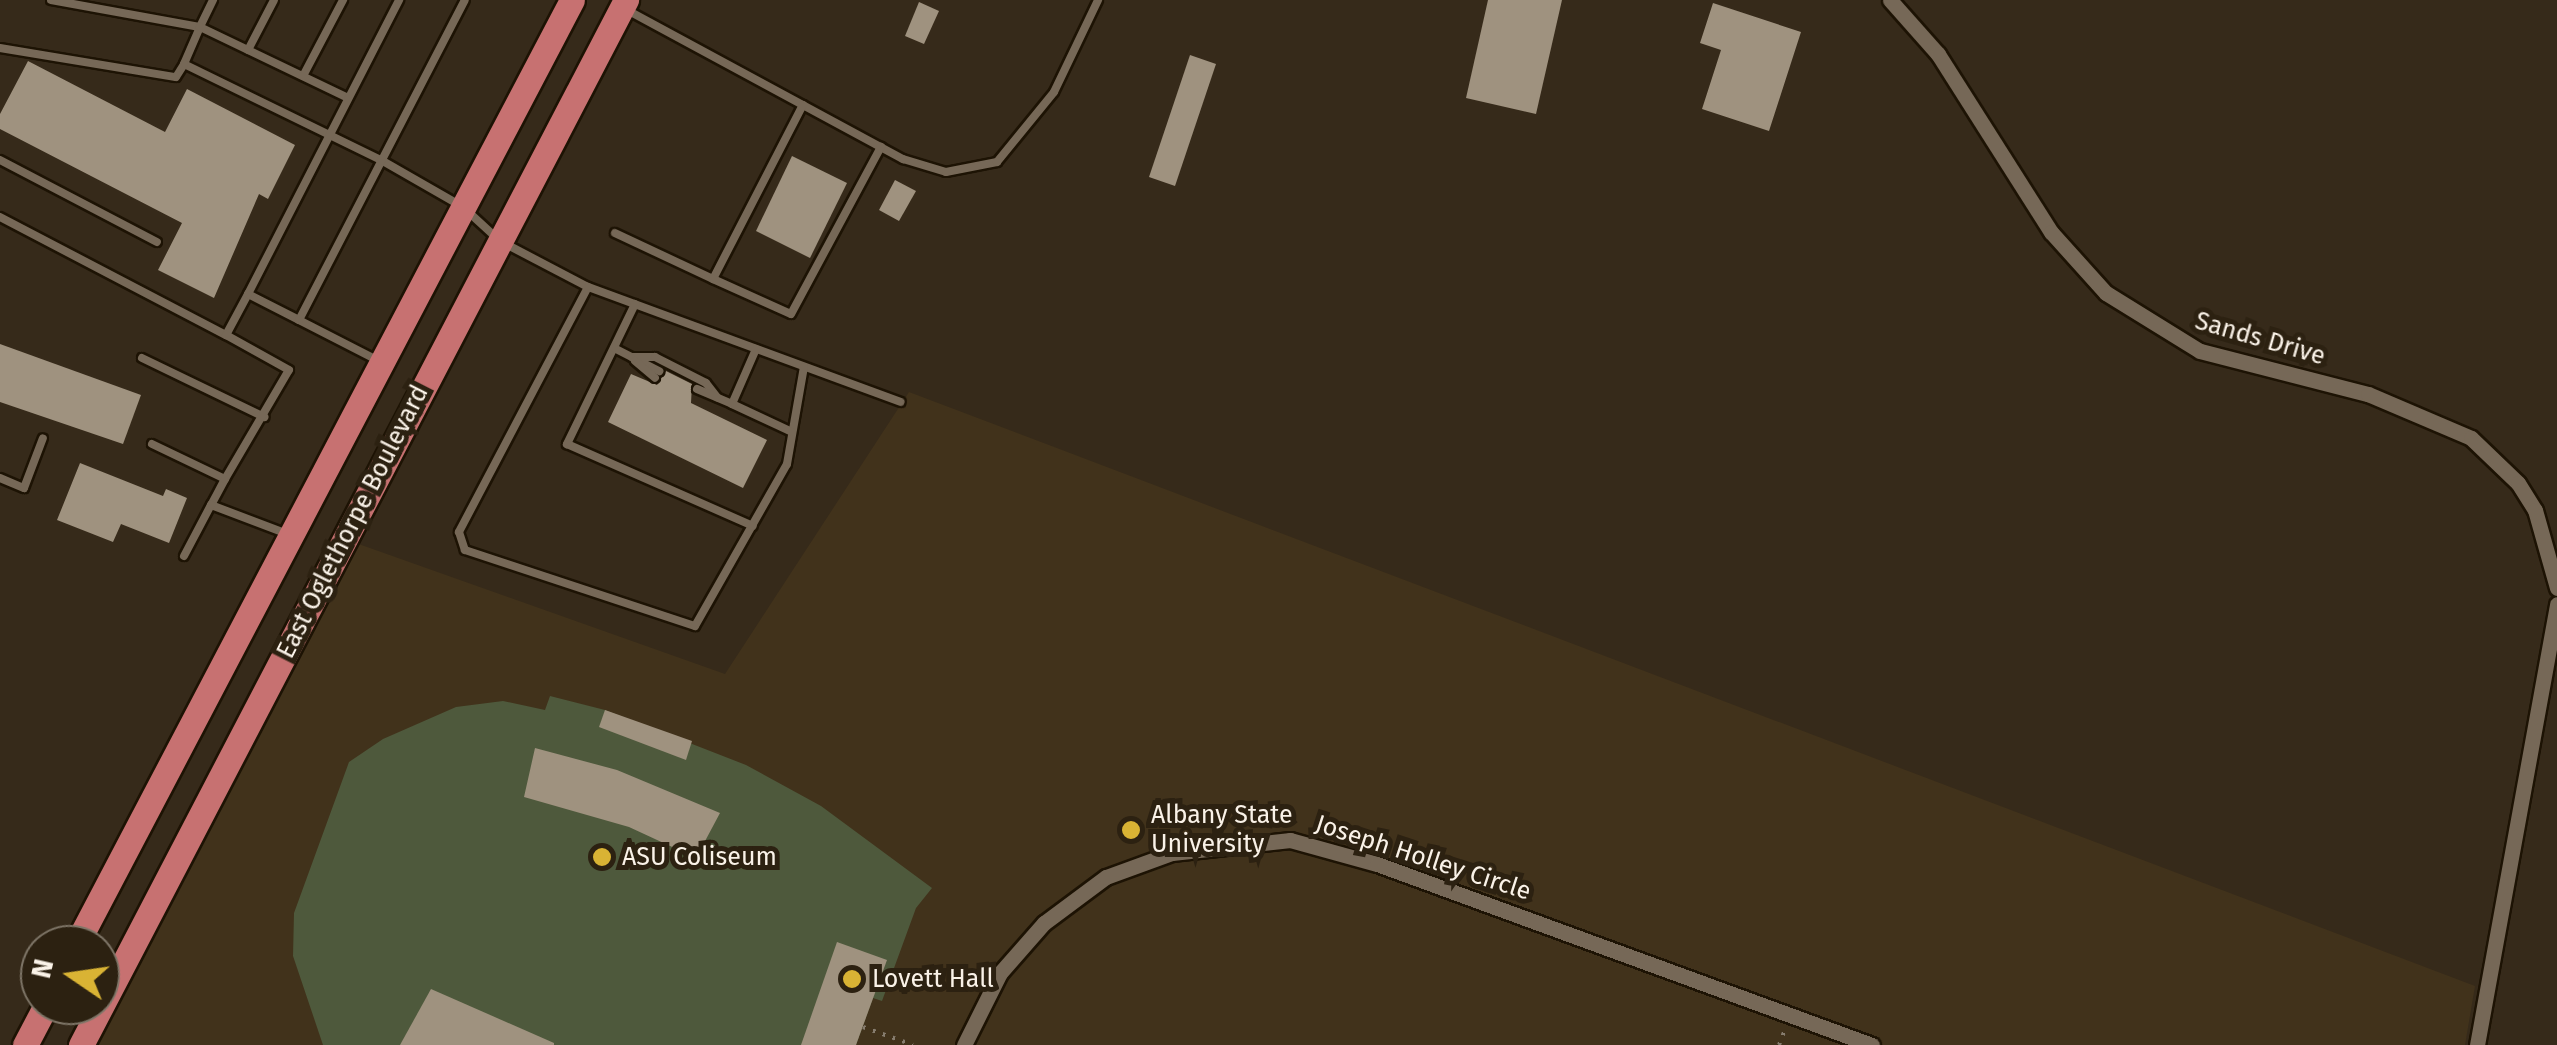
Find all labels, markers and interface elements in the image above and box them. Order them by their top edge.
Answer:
street label: Sands Drive [2192,306,2328,372]
street label: East Oglethorpe Boulevard [271,381,435,663]
place label: Albany State University [1151,801,1293,860]
street label: Joseph Holley Circle [1311,809,1535,907]
marker: Albany State University [1120,819,1142,841]
place label: ASU Coliseum [622,842,777,872]
marker: ASU Coliseum [591,846,613,868]
north arrow [20,925,120,1025]
text: N [24,956,60,981]
place label: Lovett Hall [872,964,994,994]
marker: Lovett Hall [841,968,863,990]

